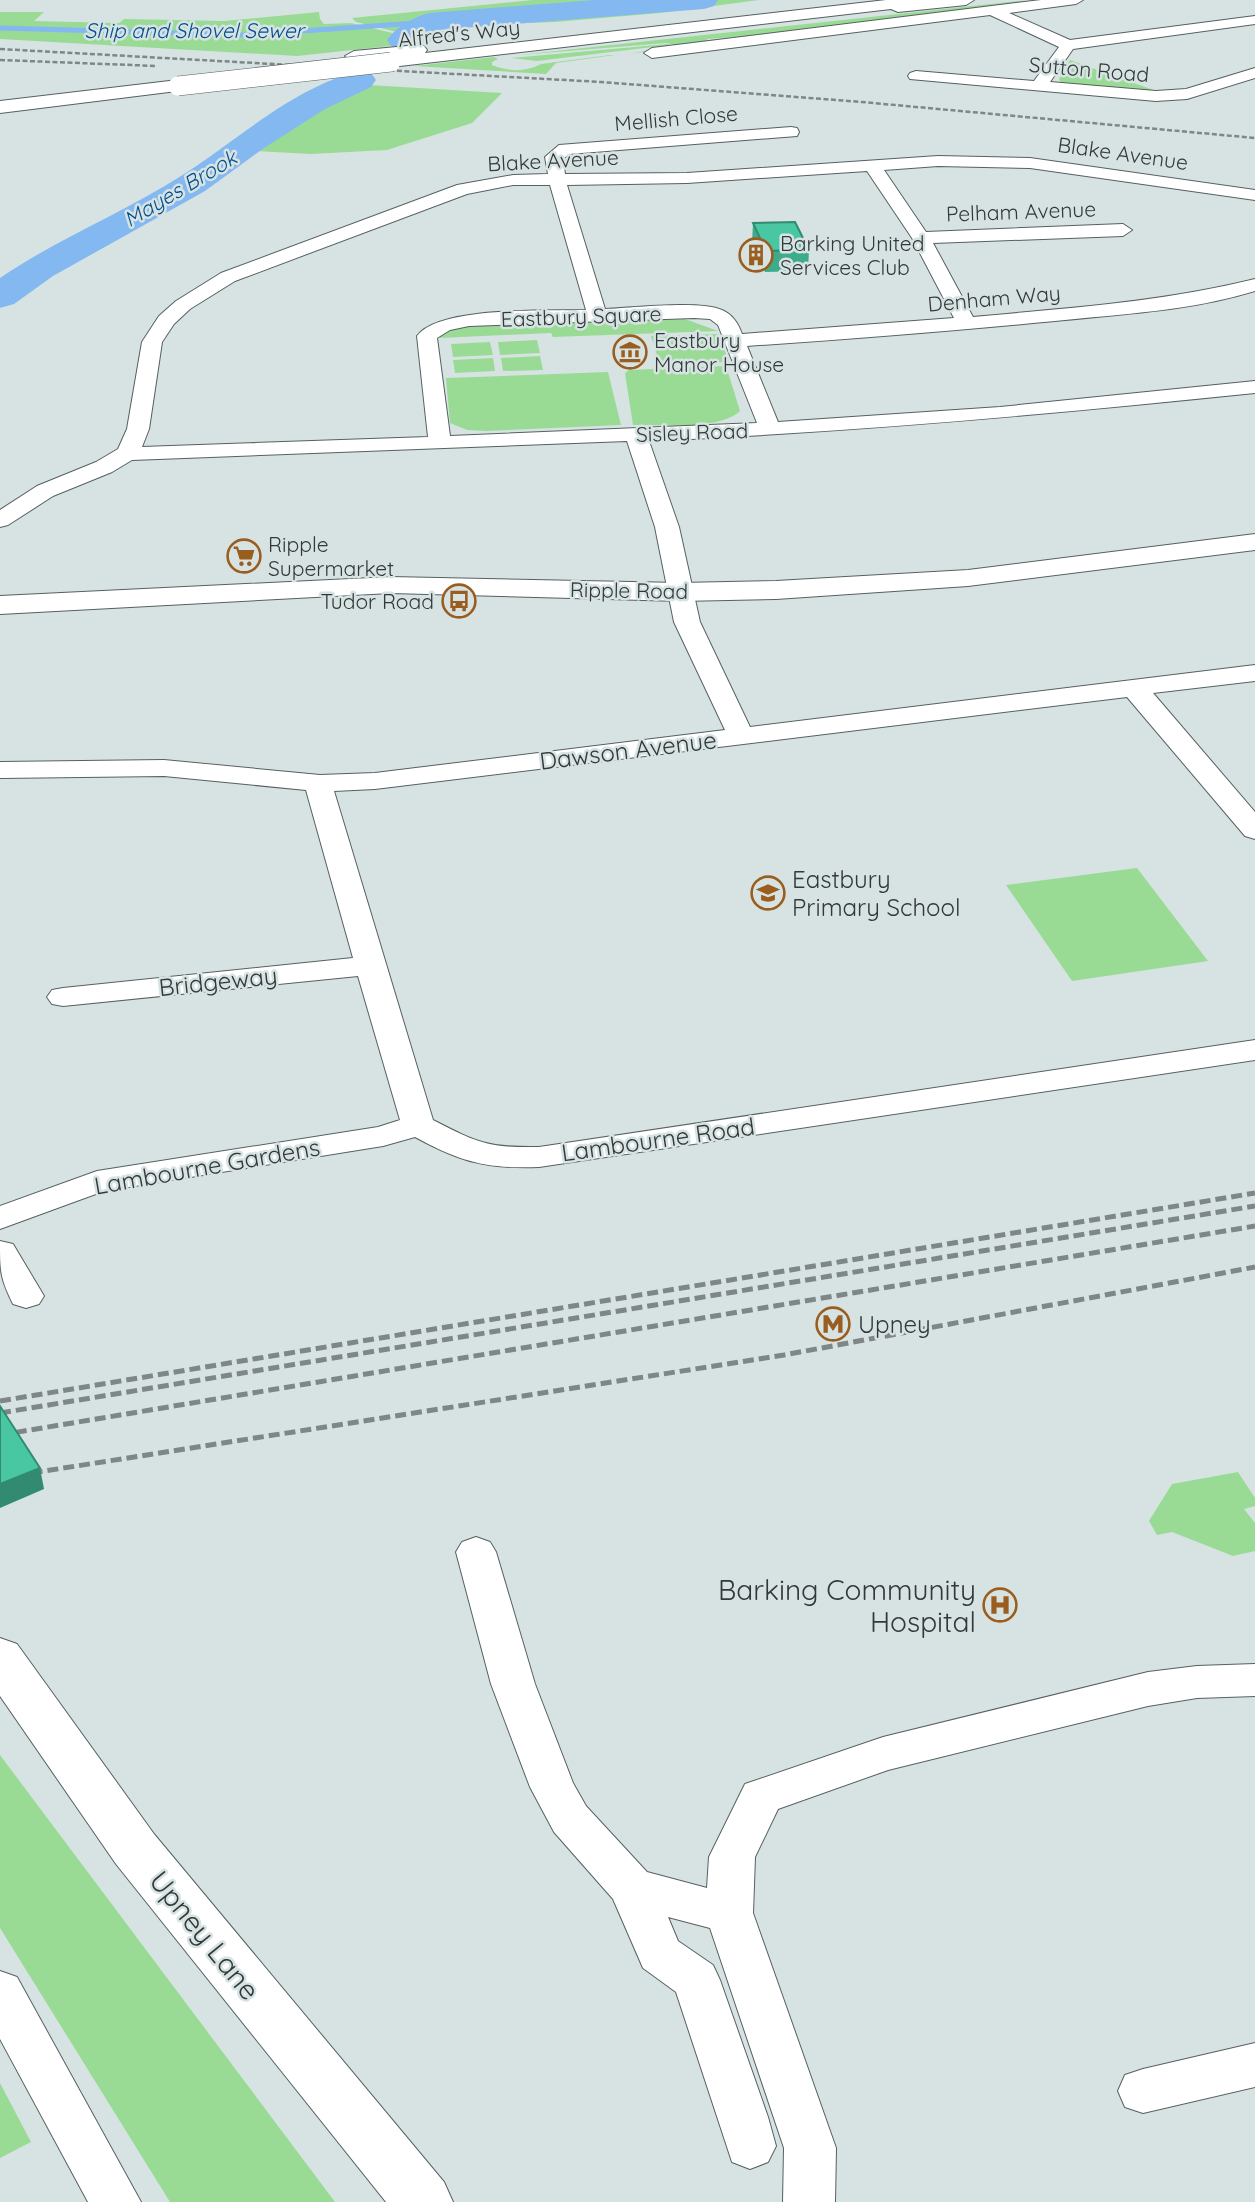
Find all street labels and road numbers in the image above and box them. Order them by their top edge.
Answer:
street label: Alfred's Way [397,14,521,52]
street label: Sutton Road [1028,51,1150,87]
street label: Mellish Close [613,100,739,136]
street label: Blake Avenue [1056,131,1190,175]
street label: Blake Avenue [487,144,619,176]
street label: Pelham Avenue [945,195,1097,227]
street label: Denham Way [926,279,1062,317]
street label: Eastbury Square [500,300,662,332]
street label: Sisley Road [635,417,749,447]
street label: Ripple Road [570,576,688,604]
street label: Dawson Avenue [538,724,718,776]
street label: Bridgeway [157,960,279,1002]
street label: Lambourne Road [560,1111,756,1167]
street label: Lambourne Gardens [92,1131,322,1201]
street label: Upney Lane [142,1863,268,2007]

